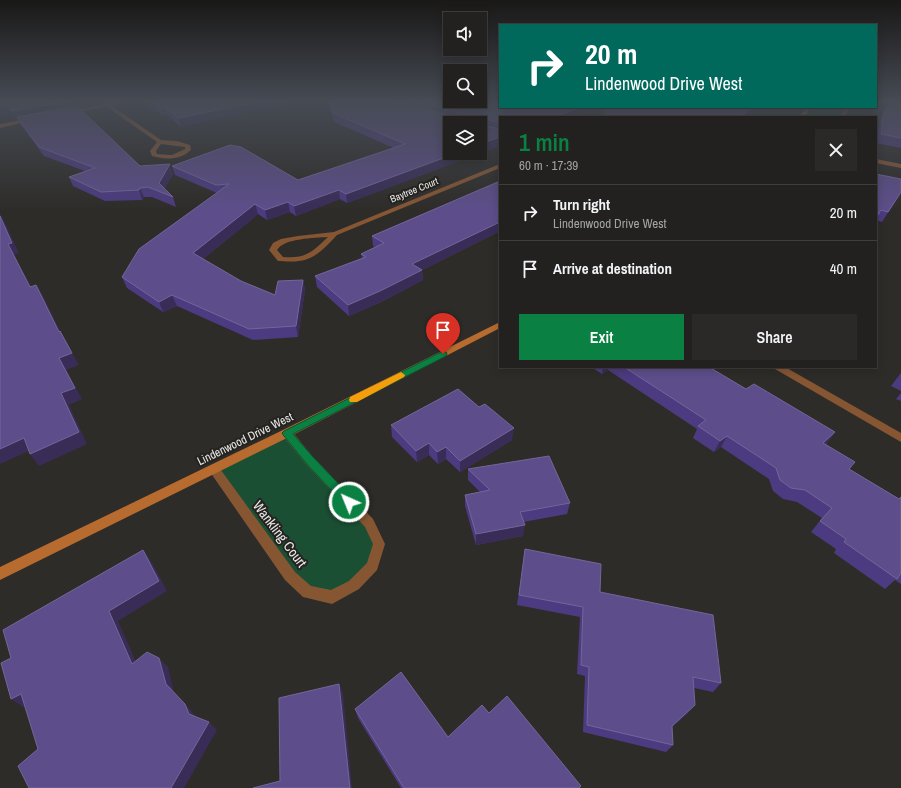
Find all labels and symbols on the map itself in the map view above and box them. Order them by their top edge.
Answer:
street label: Baytree Court [388,174,441,206]
pin [426,313,460,354]
street label: Lindenwood Drive West [194,409,296,469]
position arrow [328,481,370,523]
street label: Wankling Court [249,497,311,571]

